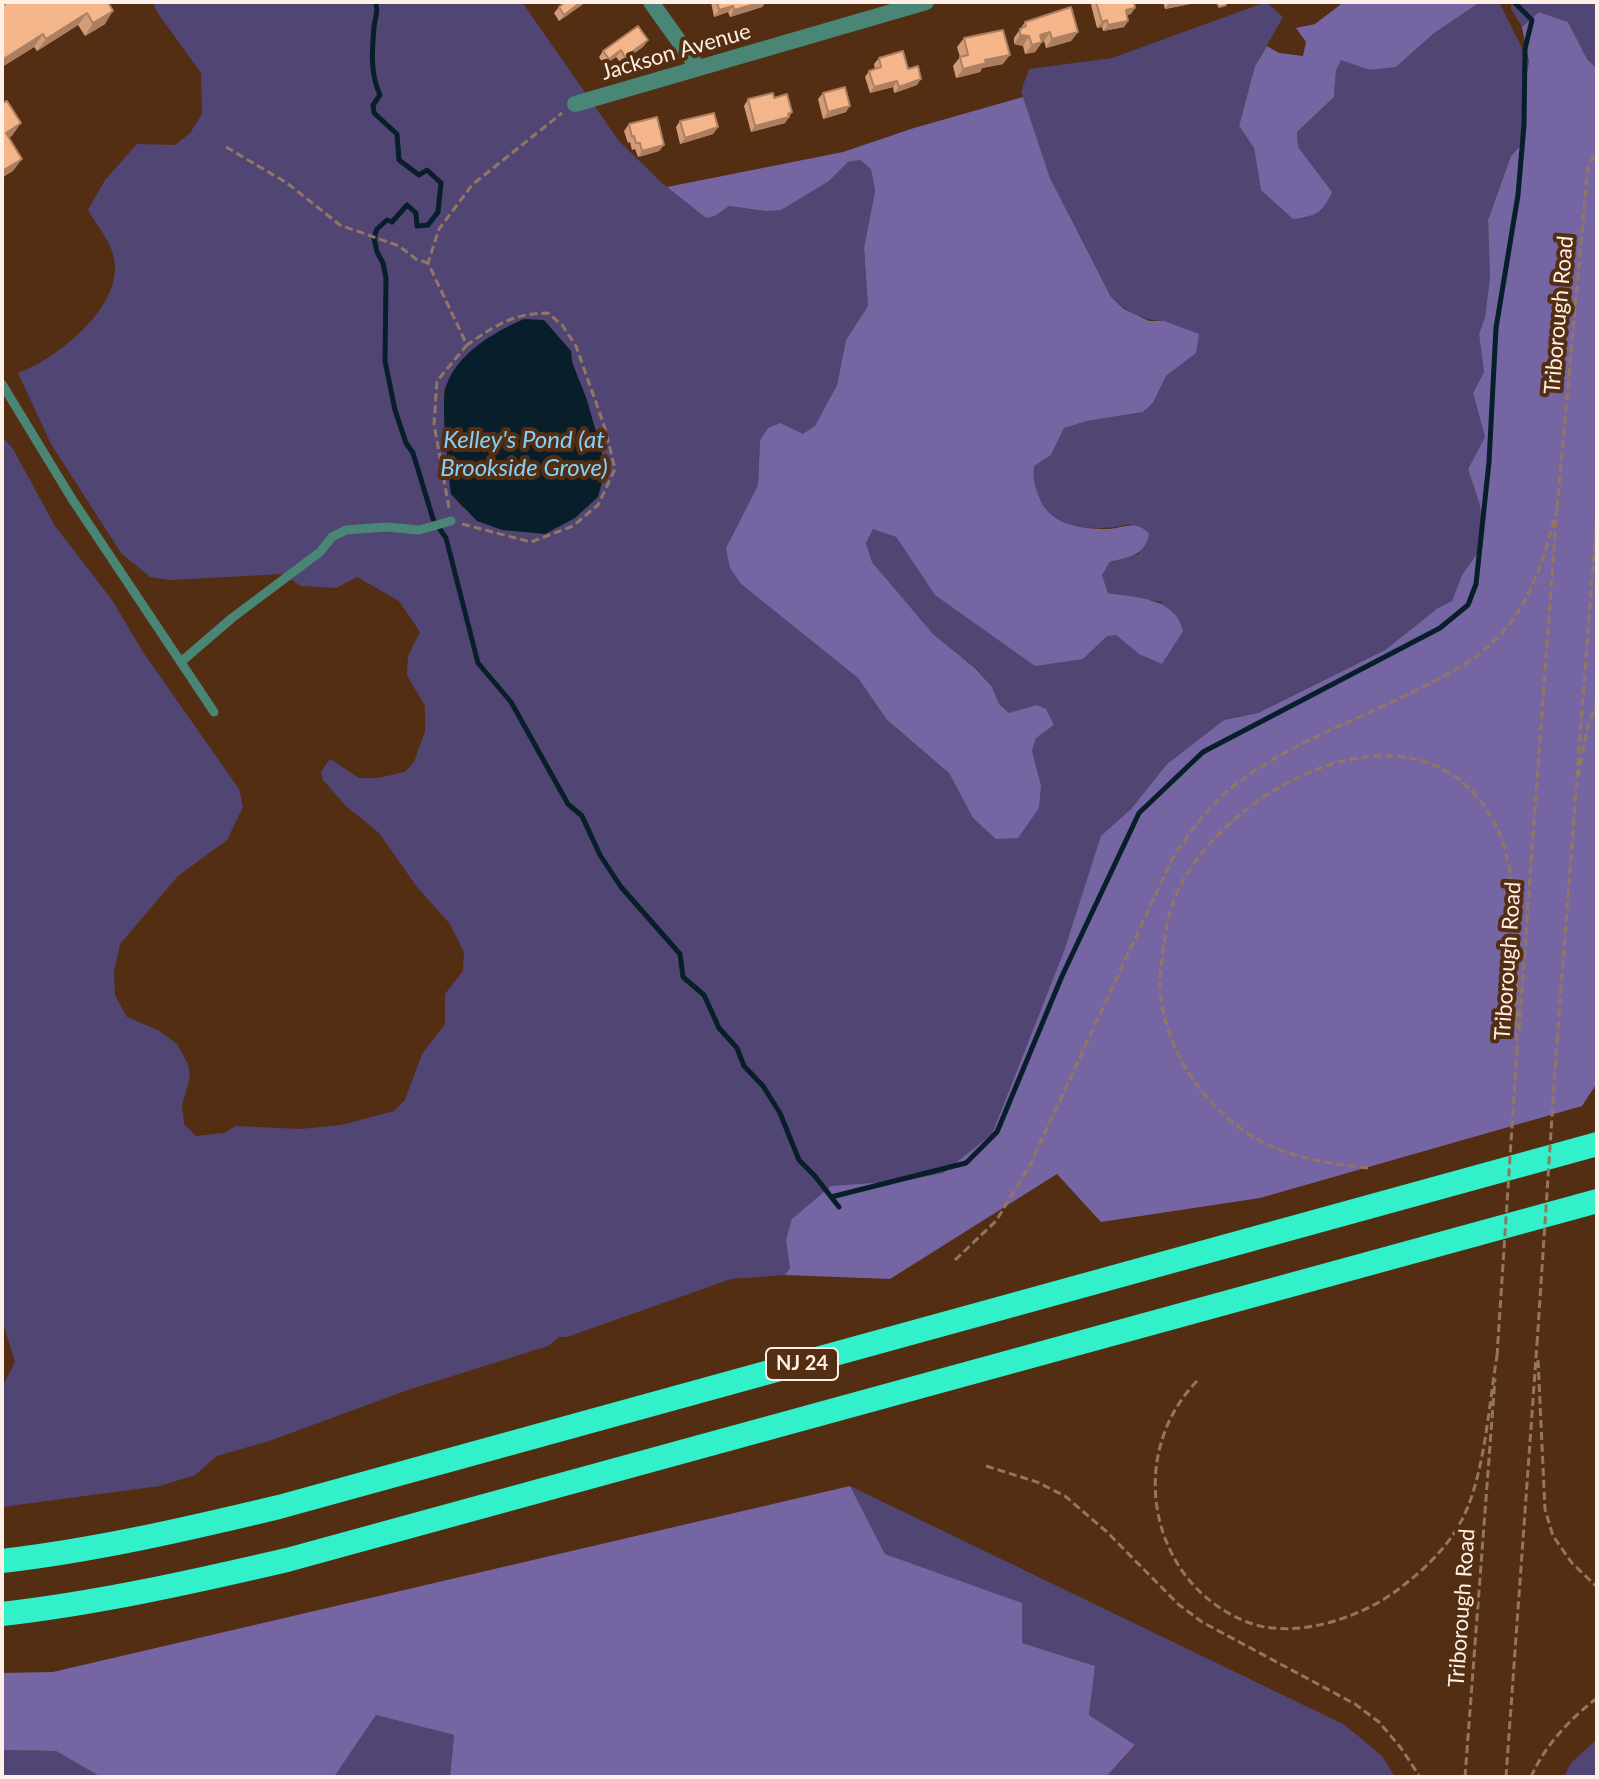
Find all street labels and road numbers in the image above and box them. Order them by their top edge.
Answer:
street label: Jackson Avenue [598,18,754,86]
street label: Triborough Road [1539,235,1579,395]
street label: Triborough Road [1489,881,1527,1041]
road number: NJ 24 [766,1348,838,1380]
street label: Triborough Road [1443,1528,1481,1688]

